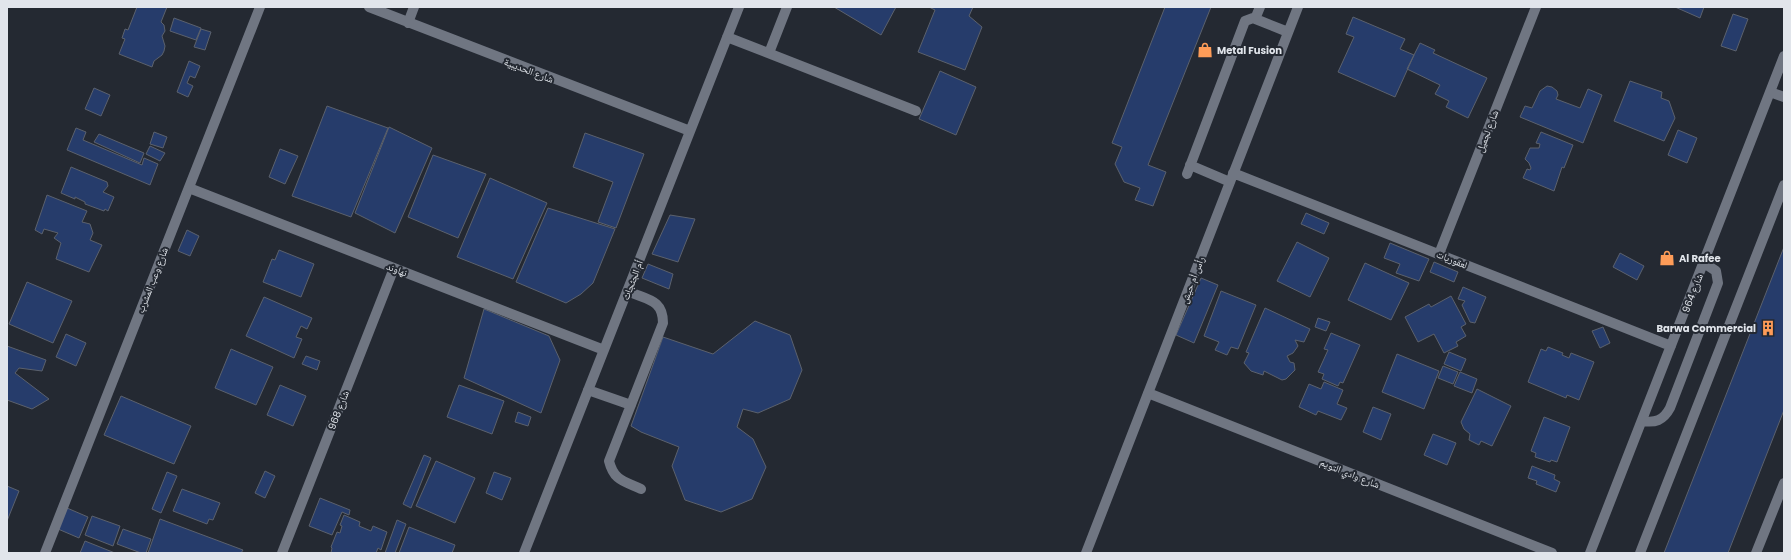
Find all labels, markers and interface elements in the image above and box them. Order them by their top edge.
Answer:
shop icon: Metal Fusion [1196,41,1214,59]
place label: Metal Fusion [1217,43,1282,58]
street label: شارع الحديبية [502,54,556,87]
street label: شارع لجميل [1473,108,1503,154]
street label: شارع وعب المشرب [133,245,172,315]
street label: لعقوريات [1434,246,1470,272]
shop icon: Al Rafee [1658,249,1676,267]
place label: Al Rafee [1679,251,1721,266]
street label: رأس أم حيش [1177,254,1208,306]
street label: أم الجثجاث [618,258,647,302]
street label: نهاوند [384,259,410,280]
street label: شارع 964 [1678,271,1707,315]
building icon: Barwa Commercial [1759,319,1777,337]
place label: Barwa Commercial [1656,321,1756,336]
street label: شارع 968 [324,388,353,432]
street label: شارع وادي التويم [1317,455,1382,493]

